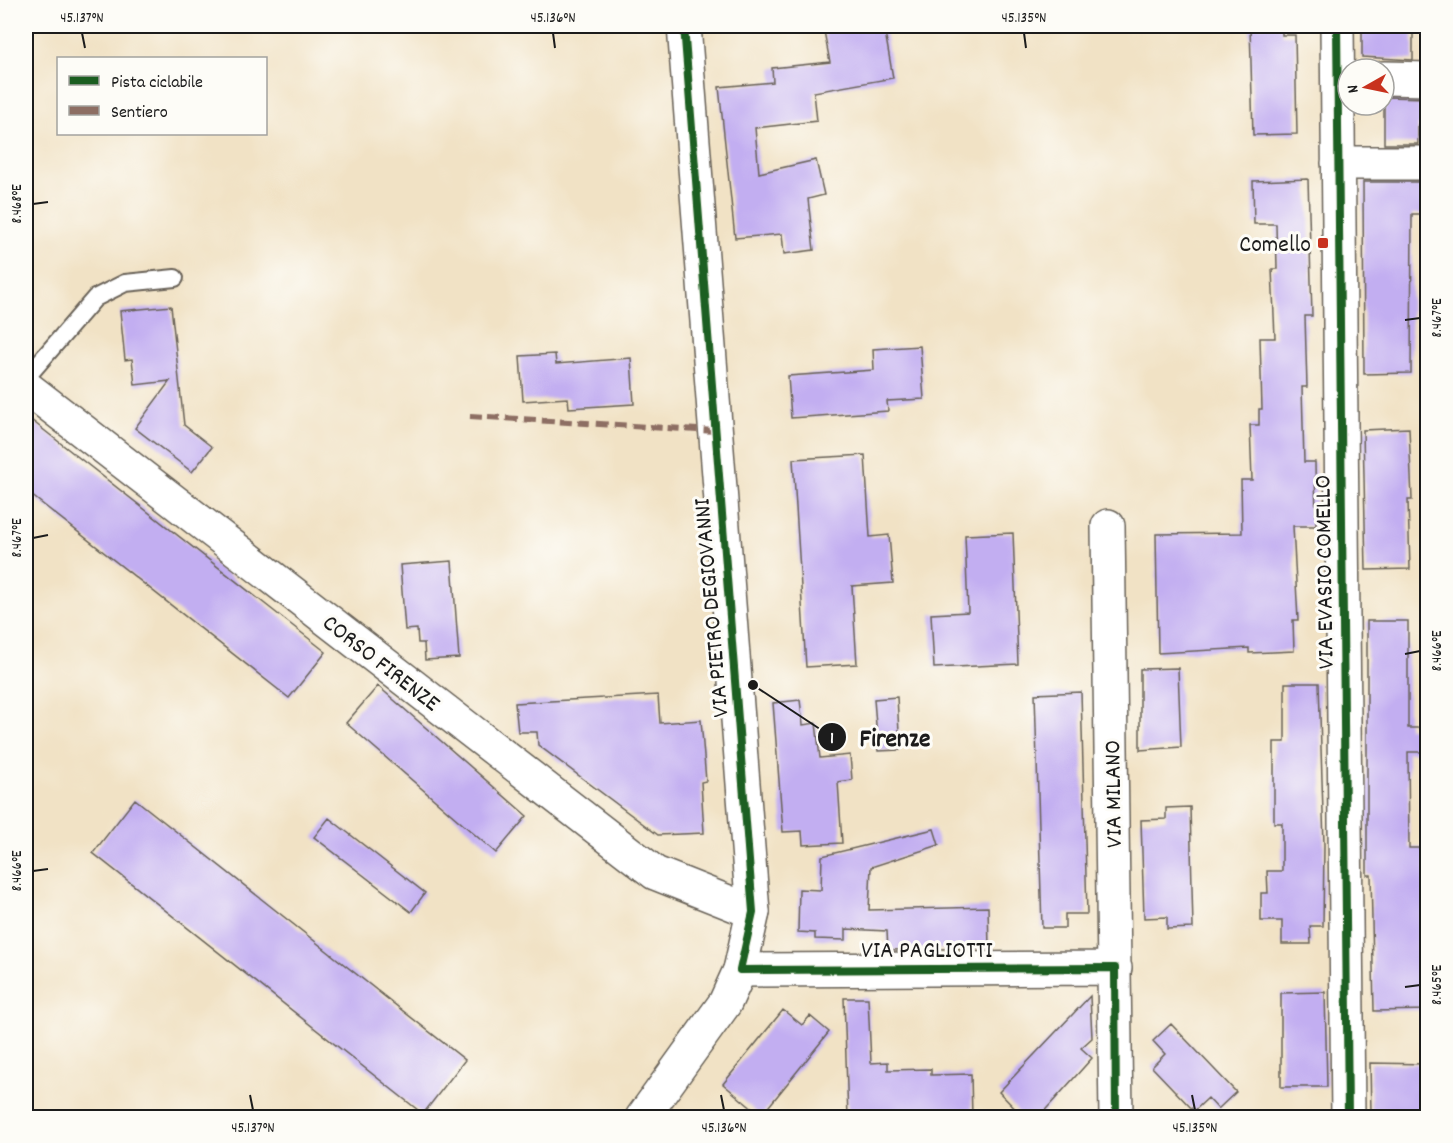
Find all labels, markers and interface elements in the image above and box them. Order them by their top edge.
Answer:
text: 45.137°N [60,8,104,30]
text: 45.136°N [530,8,576,30]
text: 45.135°N [1002,8,1046,30]
legend [57,57,267,135]
north arrow [1336,57,1396,117]
text: Pista ciclabile [111,71,203,96]
text: N [1342,83,1366,95]
text: Sentiero [111,101,168,126]
text: 8.468°E [7,184,29,224]
place label: Comello [1239,229,1311,263]
marker: Comello [1316,236,1330,250]
text: 8.467°E [1427,298,1449,338]
street label: VIA EVASIO COMELLO [1307,474,1345,669]
street label: VIA PIETRO DEGIOVANNI [686,496,740,719]
text: 8.467°E [7,518,29,558]
street label: CORSO FIRENZE [314,607,446,721]
text: 8.466°E [1427,630,1449,672]
callout: Firenze [817,715,942,759]
text: Firenze [860,722,930,759]
text: 1 [830,727,834,752]
street label: VIA MILANO [1097,740,1133,848]
text: 8.466°E [7,850,29,892]
street label: VIA PAGLIOTTI [861,935,993,969]
text: 8.465°E [1427,964,1449,1005]
text: 45.137°N [231,1118,275,1140]
text: 45.136°N [701,1118,747,1140]
text: 45.135°N [1173,1118,1217,1140]

